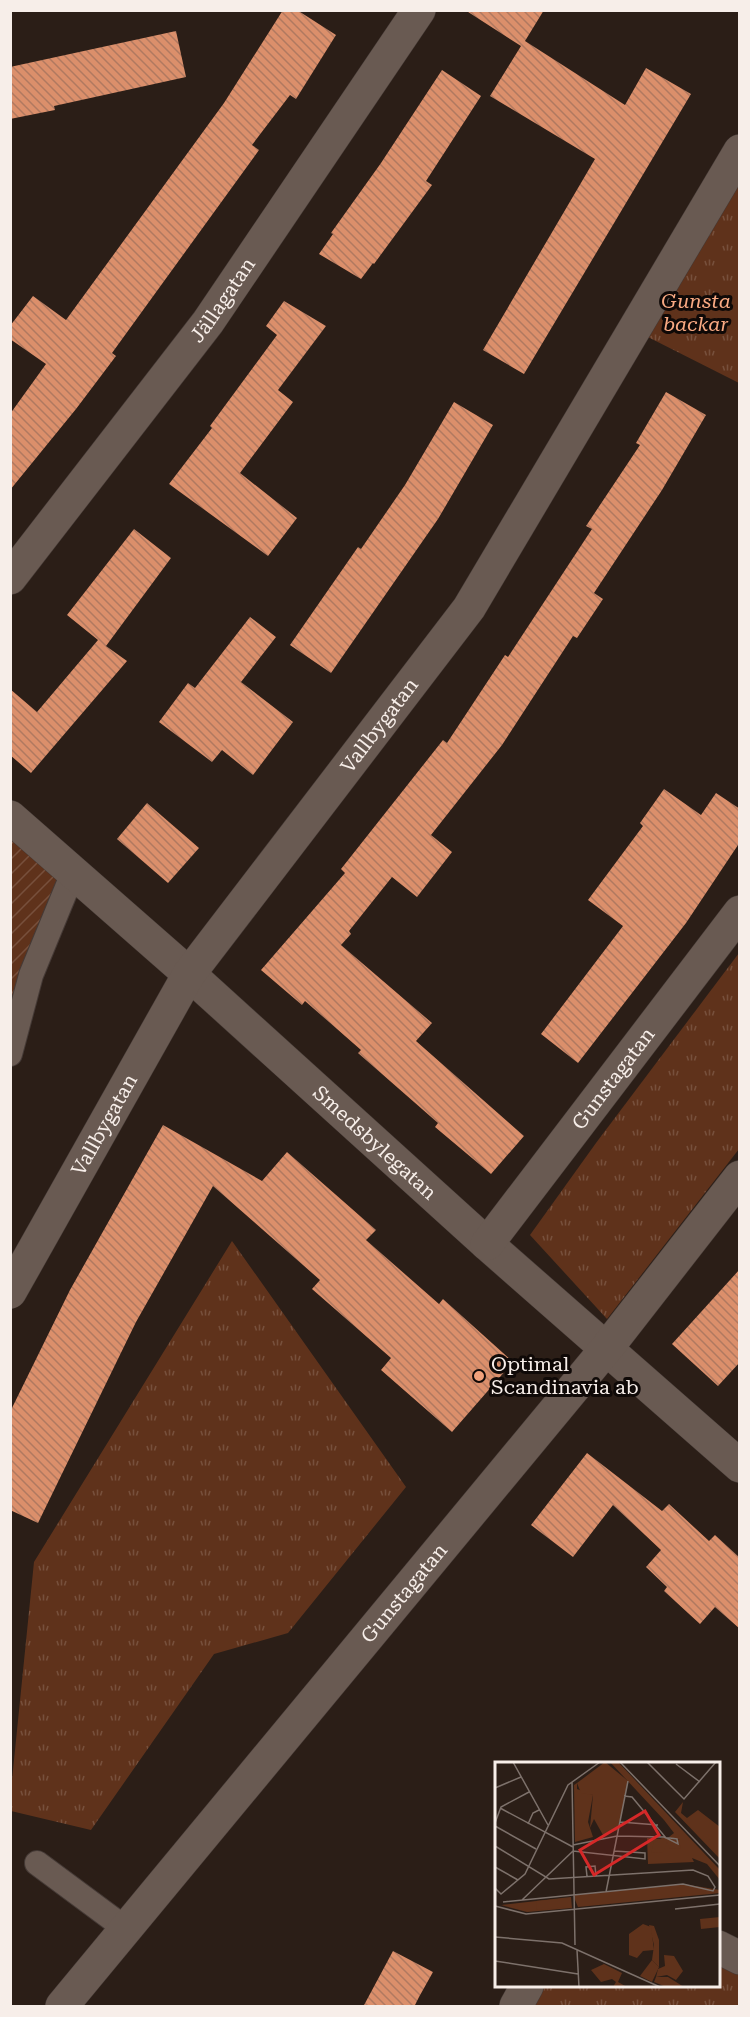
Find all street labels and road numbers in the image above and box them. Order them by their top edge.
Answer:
street label: Jällagatan [185,253,260,347]
street label: Vallbygatan [335,673,423,777]
street label: Gunstagatan [567,1023,660,1134]
street label: Vallbygatan [66,1070,142,1180]
street label: Smedsbylegatan [308,1080,442,1205]
street label: Gunstagatan [356,1538,452,1648]

